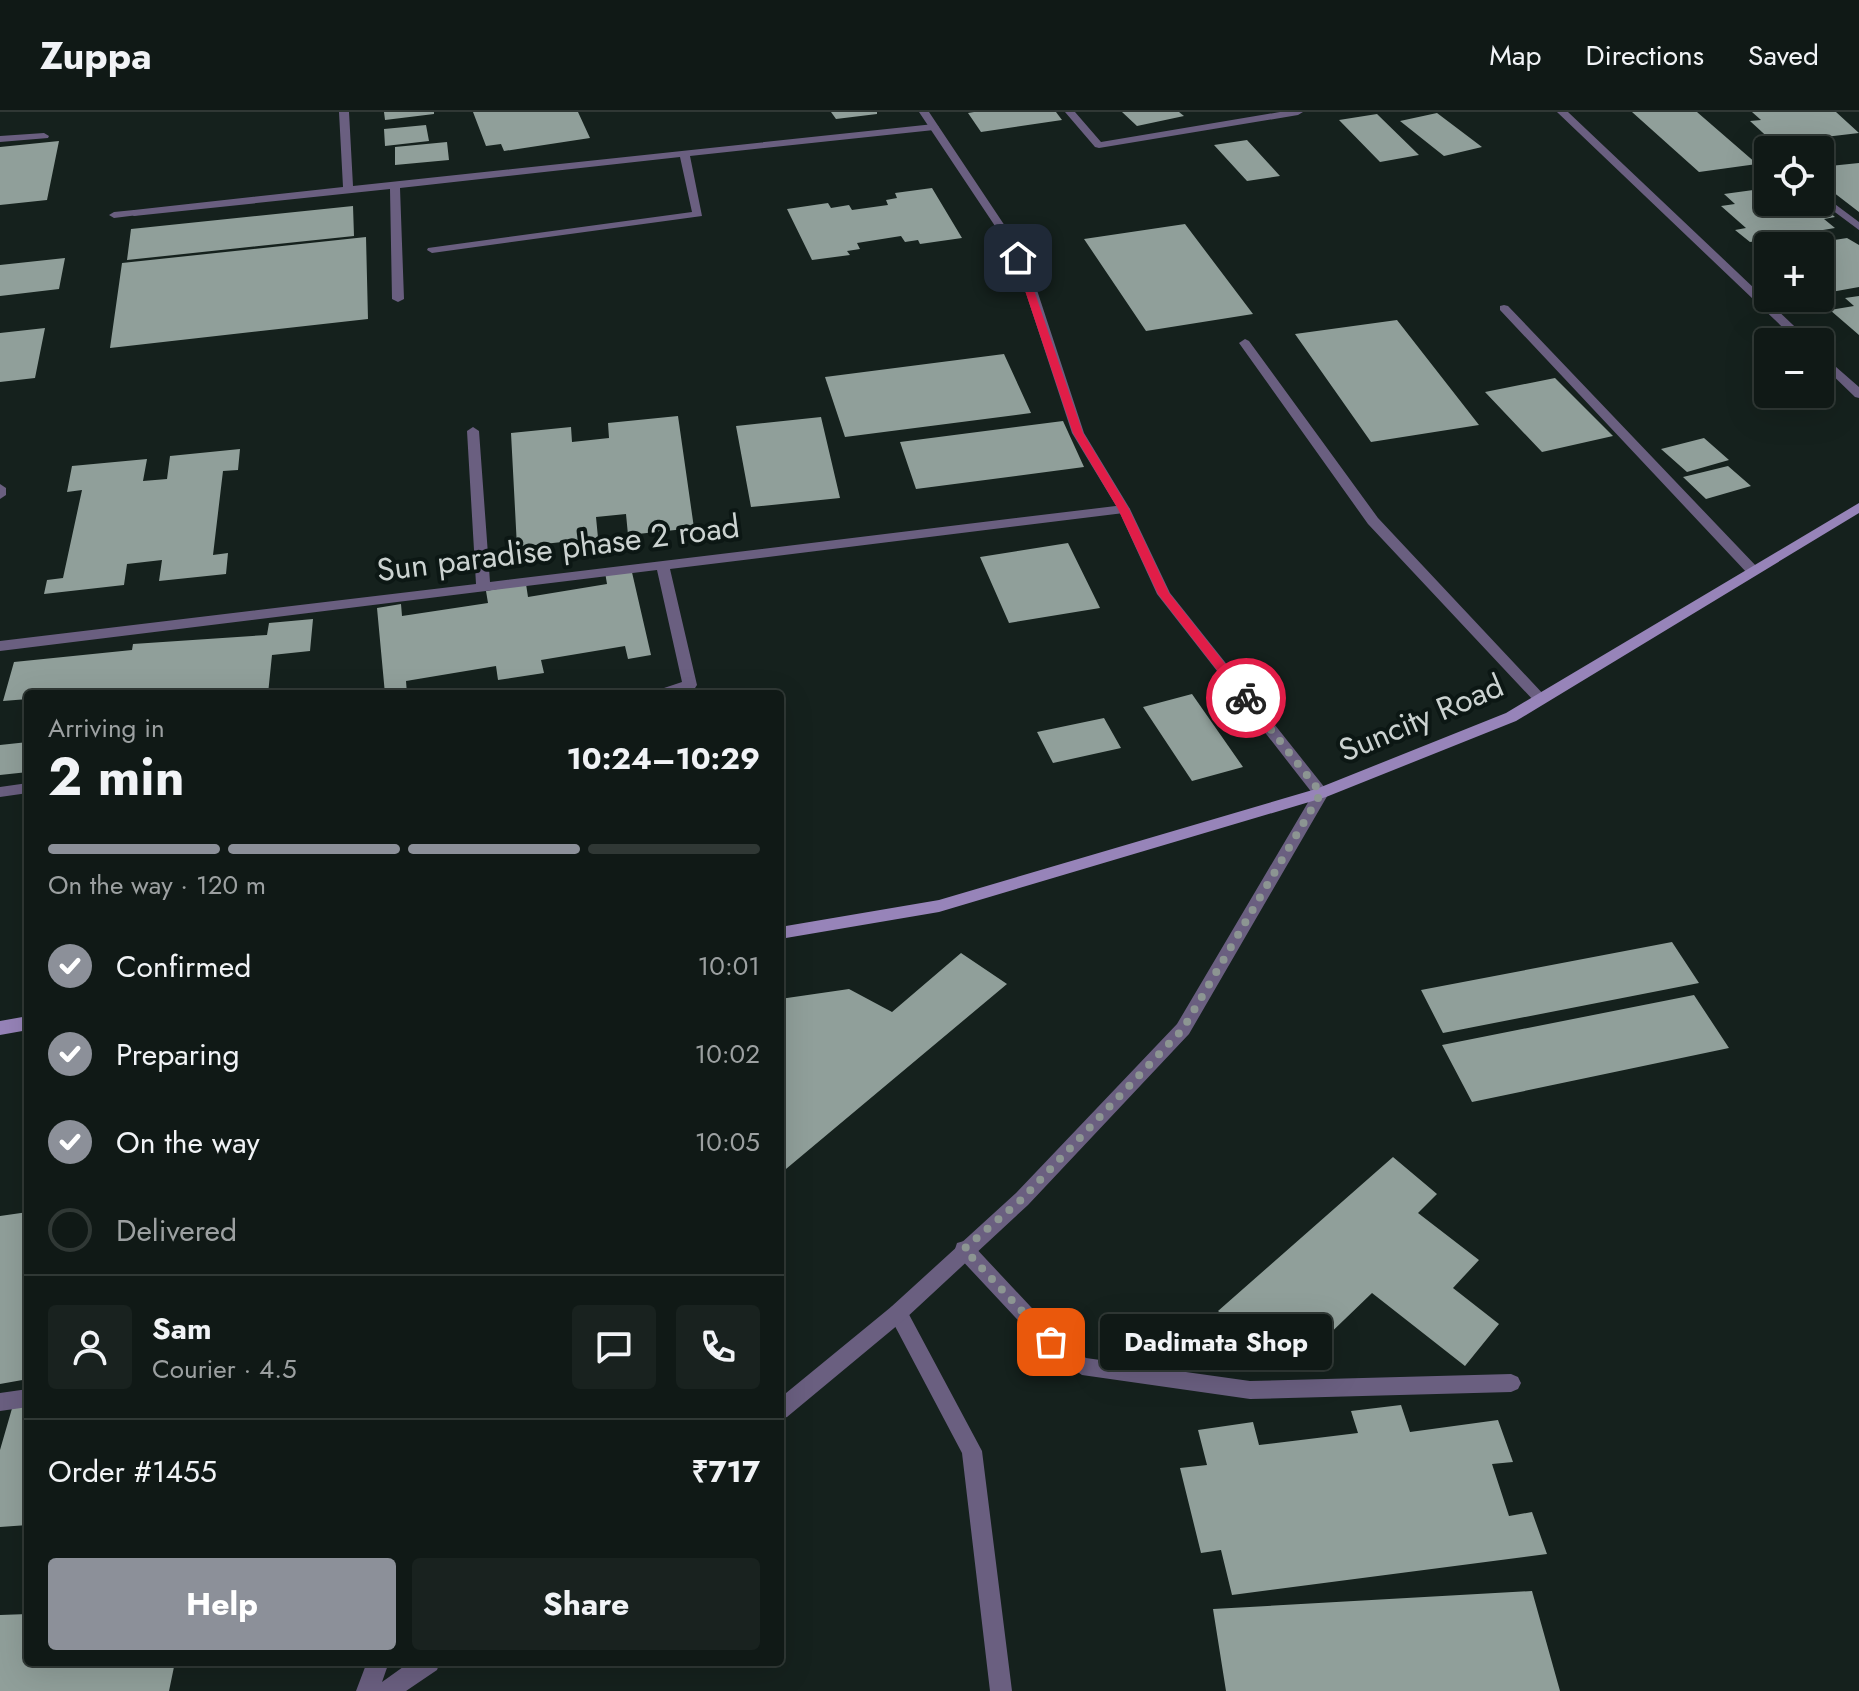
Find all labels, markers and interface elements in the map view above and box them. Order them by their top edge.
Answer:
text: Zuppa [40,28,152,83]
text: Map [1489,35,1541,76]
text: Directions [1585,35,1704,76]
text: Saved [1748,35,1819,76]
map controls [1754,136,1834,408]
button: locate [1754,136,1834,216]
pin [984,224,1052,292]
button: + [1754,232,1834,312]
icon: home [996,236,1040,280]
button: − [1754,328,1834,408]
street label: Sun paradise phase 2 road [374,503,742,593]
courier [1206,658,1286,738]
street label: Suncity Road [1331,663,1511,773]
icon: bike [1224,676,1268,720]
text: Arriving in [48,709,165,747]
text: 10:24–10:29 [567,737,760,780]
text: 2 min [48,739,185,815]
text: On the way · 120 m [48,866,266,904]
icon: check [48,944,92,988]
text: Confirmed [116,945,251,988]
text: 10:01 [698,947,760,985]
icon: check [48,1032,92,1076]
text: Preparing [116,1033,240,1076]
text: 10:02 [695,1035,760,1073]
icon: check [48,1120,92,1164]
text: On the way [116,1121,260,1164]
text: 10:05 [695,1123,760,1161]
text: Delivered [116,1209,237,1252]
button: person [48,1305,132,1389]
button: chat [572,1305,656,1389]
button: phone [676,1305,760,1389]
text: Sam [152,1307,212,1350]
pin [1017,1308,1085,1376]
callout: Dadimata Shop [1099,1314,1331,1370]
icon: bag [1029,1320,1073,1364]
text: Dadimata Shop [1124,1323,1308,1361]
text: Courier · 4.5 [152,1350,297,1388]
text: Order #1455 [48,1450,217,1493]
text: ₹717 [691,1450,760,1493]
button: Help [48,1558,396,1650]
button: Share [412,1558,760,1650]

